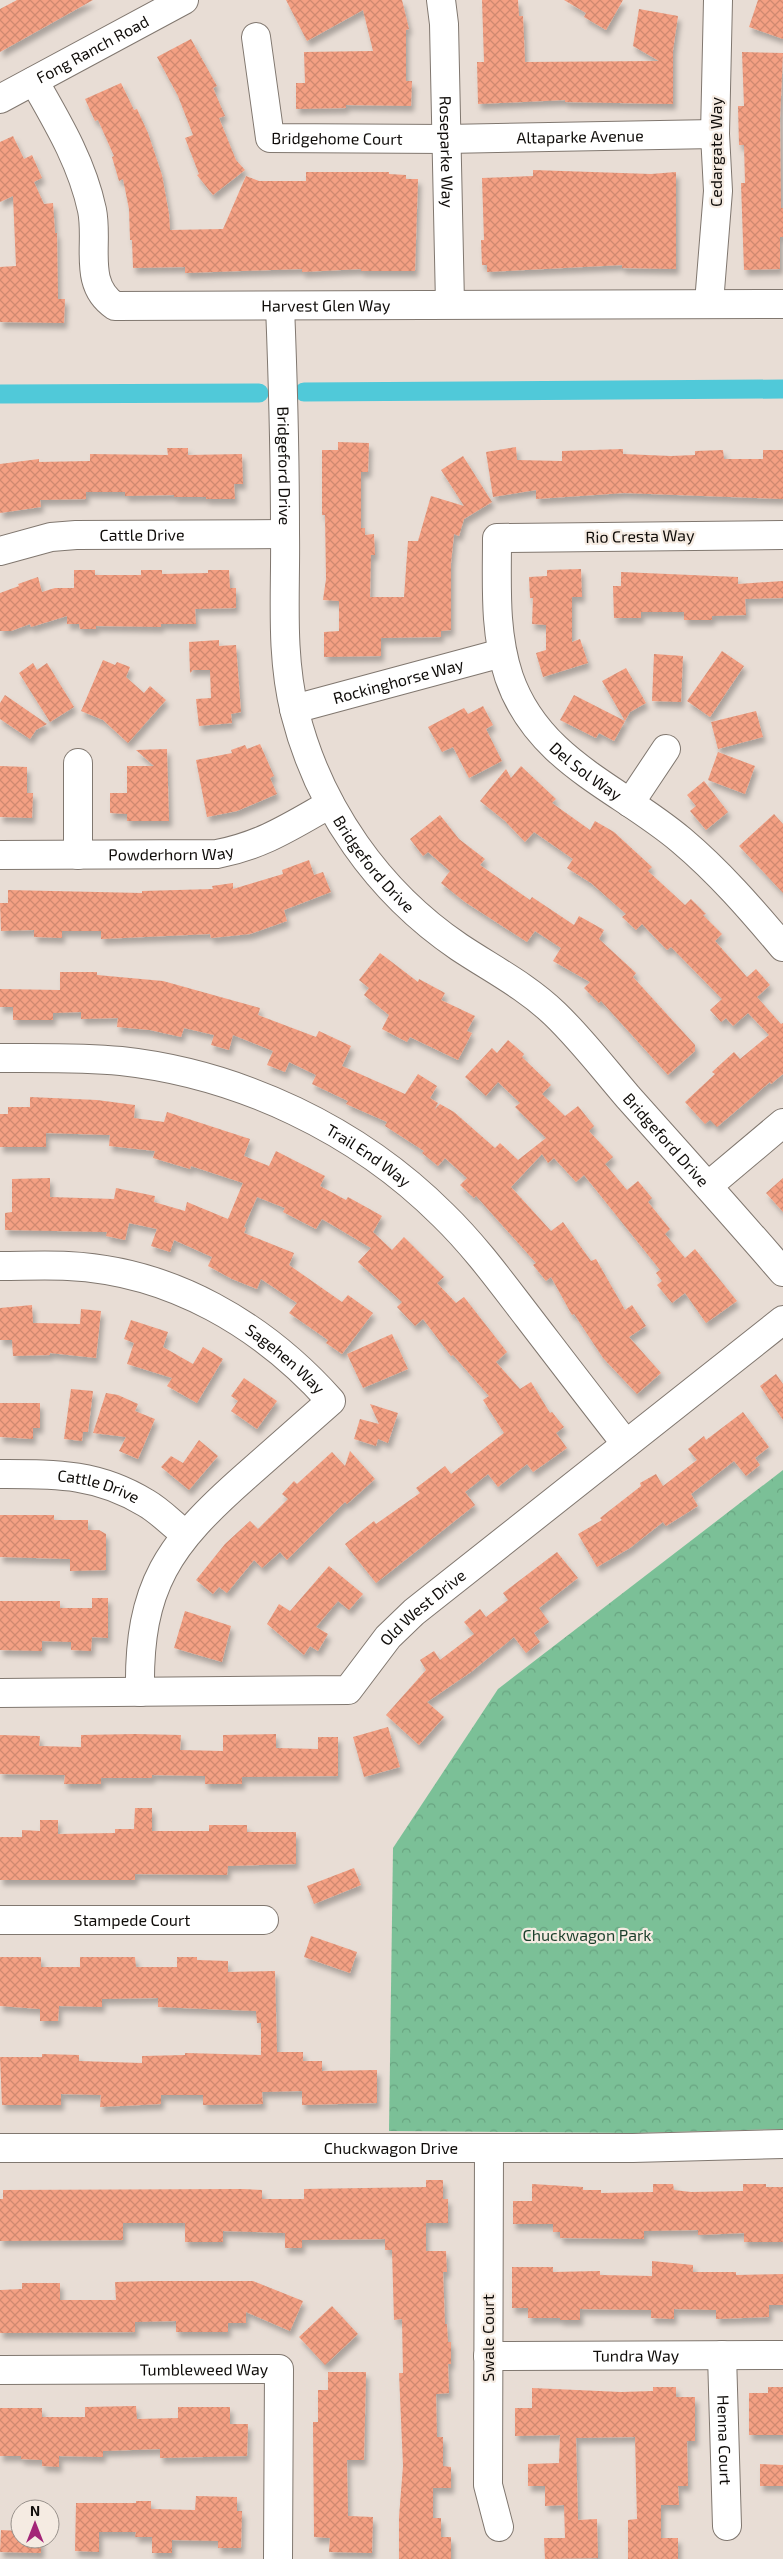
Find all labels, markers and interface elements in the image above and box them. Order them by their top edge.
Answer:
street label: Fong Ranch Road [33,11,152,87]
street label: Roseparke Way [437,95,458,209]
street label: Cedargate Way [706,97,725,207]
street label: Altaparke Avenue [516,125,644,147]
street label: Bridgehome Court [271,128,403,148]
street label: Harvest Glen Way [261,295,391,315]
street label: Bridgeford Drive [274,406,295,525]
street label: Cattle Drive [99,524,185,544]
street label: Rio Cresta Way [585,525,695,546]
street label: Rockinghorse Way [331,654,466,707]
street label: Del Sol Way [546,738,626,804]
street label: Bridgeford Drive [330,812,419,916]
street label: Powderhorn Way [108,840,236,864]
street label: Bridgeford Drive [620,1089,713,1190]
street label: Trail End Way [323,1119,415,1191]
street label: Sagehen Way [242,1319,329,1398]
street label: Cattle Drive [57,1465,143,1506]
street label: Old West Drive [375,1565,469,1649]
street label: Stampede Court [74,1910,190,1929]
park label: Chuckwagon Park [523,1925,651,1944]
street label: Chuckwagon Drive [324,2138,458,2157]
street label: Swale Court [478,2294,497,2382]
street label: Tundra Way [593,2345,680,2365]
street label: Tumbleweed Way [140,2359,269,2378]
street label: Henna Court [714,2395,736,2485]
north arrow [10,2499,60,2549]
text: N [30,2502,40,2519]

